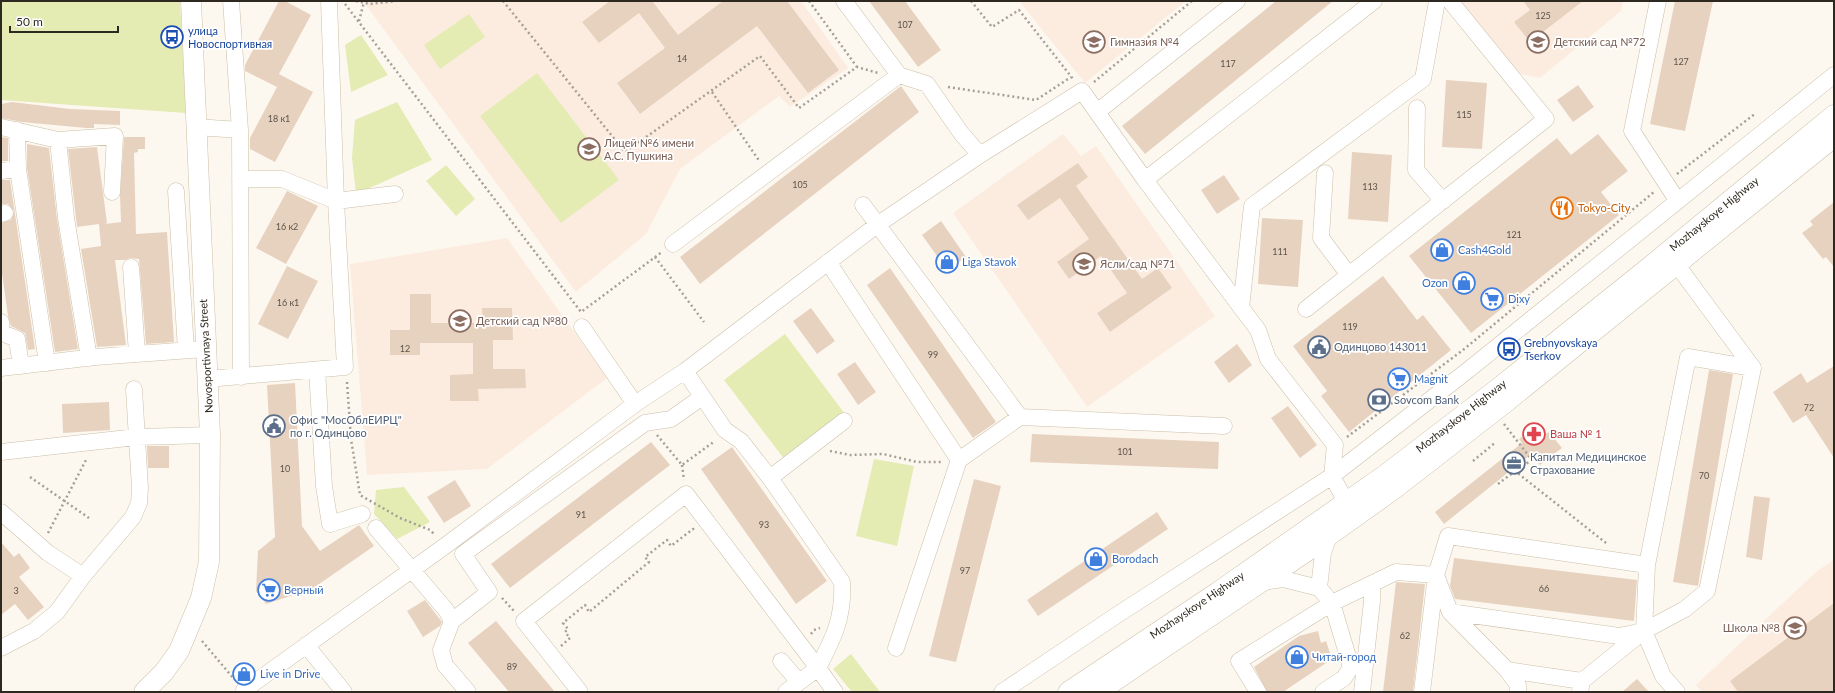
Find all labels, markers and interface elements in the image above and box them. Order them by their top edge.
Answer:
scale bar [10,8,118,34]
house number: 125 [1535,10,1551,21]
text: 50 m [16,14,43,29]
house number: 107 [897,19,913,30]
bus stop icon: улица Новоспортивная [159,24,185,50]
place label: улица Новоспортивная [188,24,272,50]
school or university icon: Гимназия №4 [1081,29,1107,55]
school or university icon: Детский сад №72 [1525,29,1551,55]
place label: Гимназия №4 [1110,35,1180,48]
place label: Детский сад №72 [1554,35,1646,48]
house number: 14 [677,53,687,64]
house number: 127 [1673,56,1689,67]
house number: 117 [1220,58,1236,69]
house number: 115 [1456,109,1472,120]
house number: 18 к1 [268,113,290,124]
school or university icon: Лицей №6 имени А.С. Пушкина [576,136,602,162]
place label: Лицей №6 имени А.С. Пушкина [603,136,694,162]
street label: Mozhayskoye Highway [1667,173,1761,254]
house number: 105 [792,179,808,190]
house number: 113 [1362,181,1378,192]
restaurant icon: Tokyo-City [1549,195,1575,221]
place label: Tokyo-City [1578,201,1631,214]
house number: 16 к2 [276,221,298,232]
house number: 121 [1506,229,1522,240]
shop icon: Cash4Gold [1429,237,1455,263]
place label: Cash4Gold [1458,243,1511,256]
house number: 111 [1272,246,1288,257]
shop icon: Liga Stavok [934,249,960,275]
school or university icon: Ясли/сад №71 [1071,251,1097,277]
place label: Liga Stavok [962,255,1017,268]
place label: Ясли/сад №71 [1099,257,1175,270]
shop icon: Ozon [1451,270,1477,296]
place label: Ozon [1422,276,1448,289]
supermarket icon: Dixy [1479,286,1505,312]
place label: Dixy [1508,292,1530,305]
house number: 16 к1 [277,297,299,308]
street label: Novosportivnaya Street [196,299,215,413]
school or university icon: Детский сад №80 [447,308,473,334]
place label: Детский сад №80 [476,314,568,327]
house number: 119 [1342,321,1358,332]
public building icon: Одинцово 143011 [1306,334,1332,360]
bus stop icon: Grebnyovskaya Tserkov [1496,336,1522,362]
place label: Grebnyovskaya Tserkov [1524,336,1598,362]
place label: Одинцово 143011 [1334,340,1427,353]
house number: 12 [400,343,410,354]
house number: 99 [928,349,938,360]
supermarket icon: Magnit [1386,366,1412,392]
place label: Magnit [1414,372,1448,385]
street label: Mozhayskoye Highway [1413,376,1509,455]
bank icon: Sovcom Bank [1366,387,1392,413]
place label: Sovcom Bank [1394,393,1459,406]
house number: 72 [1804,402,1814,413]
public building icon: Офис "МосОблЕИРЦ" по г. Одинцово [261,413,287,439]
place label: Офис "МосОблЕИРЦ" по г. Одинцово [290,413,402,439]
pharmacy icon: Ваша № 1 [1521,421,1547,447]
place label: Ваша № 1 [1550,427,1602,440]
house number: 101 [1117,446,1133,457]
office icon: Капитал Медицинское Страхование [1501,450,1527,476]
place label: Капитал Медицинское Страхование [1530,450,1647,476]
house number: 10 [280,463,290,474]
house number: 70 [1699,470,1709,481]
house number: 91 [576,509,586,520]
house number: 93 [759,519,769,530]
shop icon: Borodach [1083,546,1109,572]
place label: Borodach [1112,552,1158,565]
house number: 97 [960,565,970,576]
street label: Mozhayskoye Highway [1147,568,1247,641]
supermarket icon: Верный [256,577,282,603]
place label: Верный [284,583,323,596]
house number: 66 [1539,583,1549,594]
house number: 3 [13,585,19,596]
school or university icon: Школа №8 [1782,615,1808,641]
place label: Школа №8 [1723,621,1780,634]
house number: 62 [1400,630,1410,641]
shop icon: Читай-город [1284,644,1310,670]
place label: Читай-город [1312,650,1377,663]
shop icon: Live in Drive [231,661,257,687]
house number: 89 [507,661,517,672]
place label: Live in Drive [260,667,320,680]

